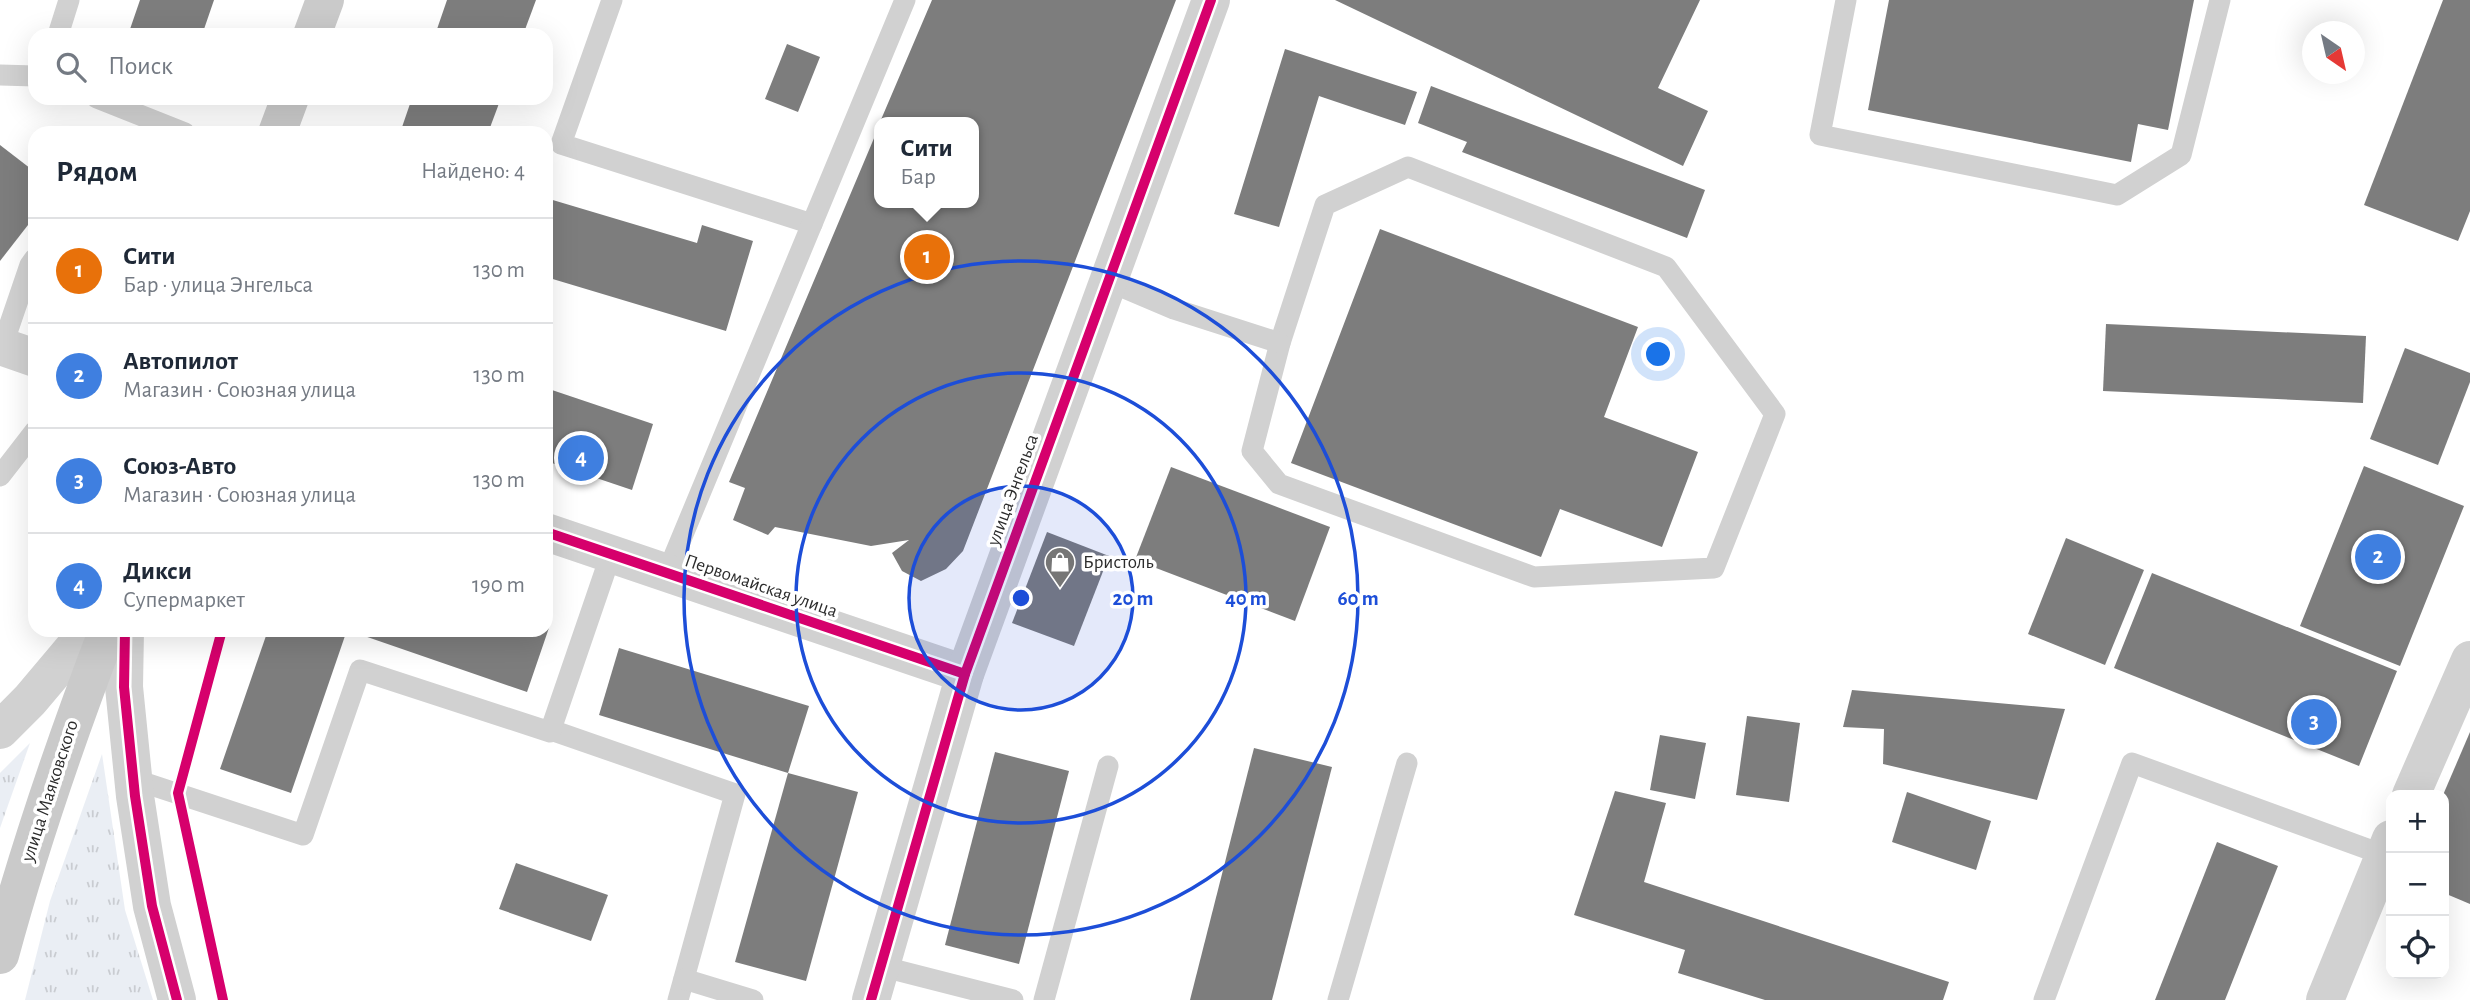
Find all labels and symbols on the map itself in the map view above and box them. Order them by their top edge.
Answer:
north arrow [2302,21,2365,84]
pin: 1 [904,231,950,283]
your location [1641,337,1675,371]
street label: улица Энгельса [984,431,1042,549]
pin: 4 [558,432,604,484]
pin: 2 [2355,531,2401,583]
shop icon: Бристоль [1043,545,1077,589]
street label: Первомайская улица [682,551,840,621]
place label: Бристоль [1083,553,1153,572]
centre of rings [1009,586,1033,610]
text: 20 m [1113,588,1153,609]
text: 40 m [1225,588,1267,609]
text: 60 m [1337,588,1379,609]
pin: 3 [2291,696,2337,748]
street label: улица Маяковского [18,718,82,865]

